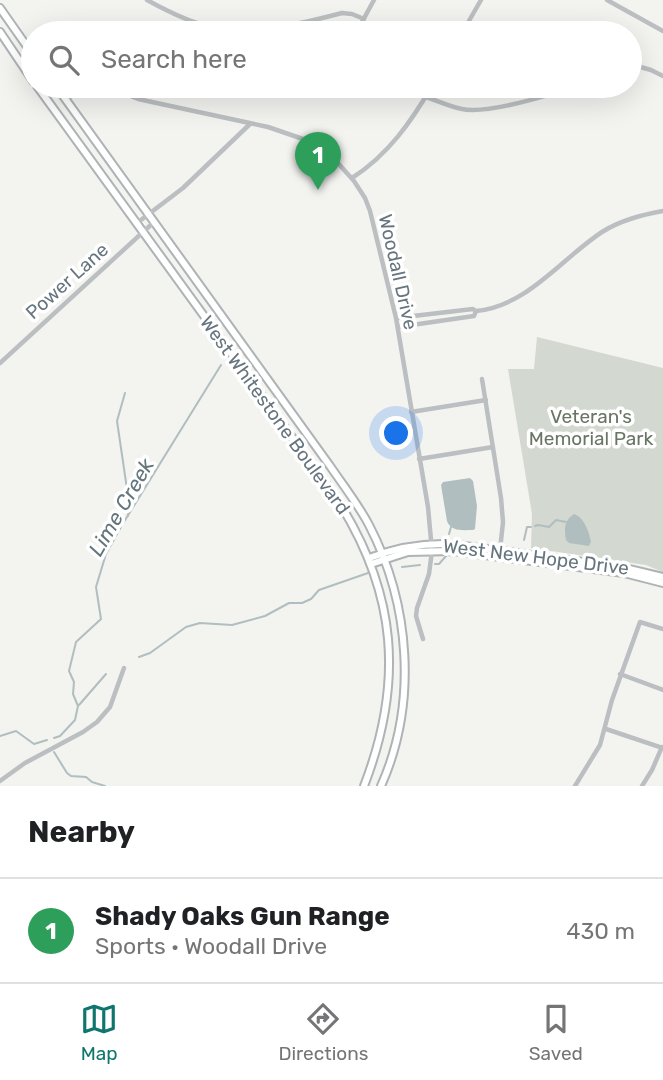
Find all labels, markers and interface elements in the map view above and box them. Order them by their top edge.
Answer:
search box [21,21,642,98]
icon: search [45,41,83,79]
text: Search here [101,44,247,75]
pin: 1 [295,132,341,190]
street label: Woodall Drive [374,212,422,332]
street label: Power Lane [21,238,113,324]
street label: West Whitestone Boulevard [195,311,355,519]
park label: Veteran's Memorial Park [529,405,654,450]
your location [379,416,413,450]
water label: Lime Creek [83,453,160,560]
street label: West New Hope Drive [442,534,630,580]
text: Nearby [28,814,135,850]
text: Shady Oaks Gun Range [95,901,390,932]
text: 1 [45,917,57,945]
text: 430 m [566,917,635,945]
text: Sports · Woodall Drive [95,932,327,960]
tab: Map [80,1000,118,1065]
tab: Directions [278,1000,368,1065]
tab: Saved [529,1000,583,1065]

